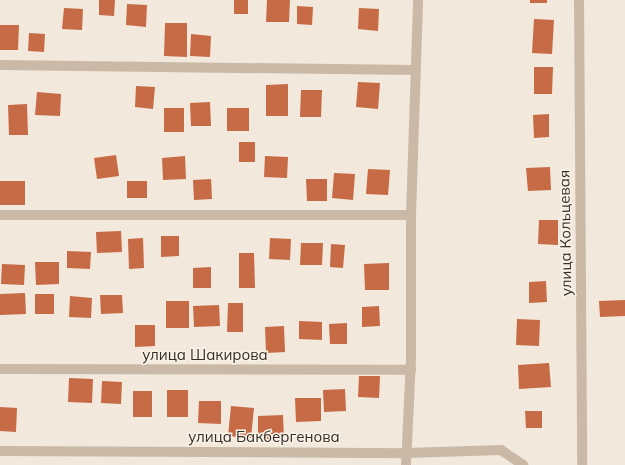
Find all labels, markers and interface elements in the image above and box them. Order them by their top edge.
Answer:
street label: улица Кольцевая [555,170,575,296]
street label: улица Шакирова [142,346,268,364]
street label: улица Бакбергенова [188,428,340,446]

